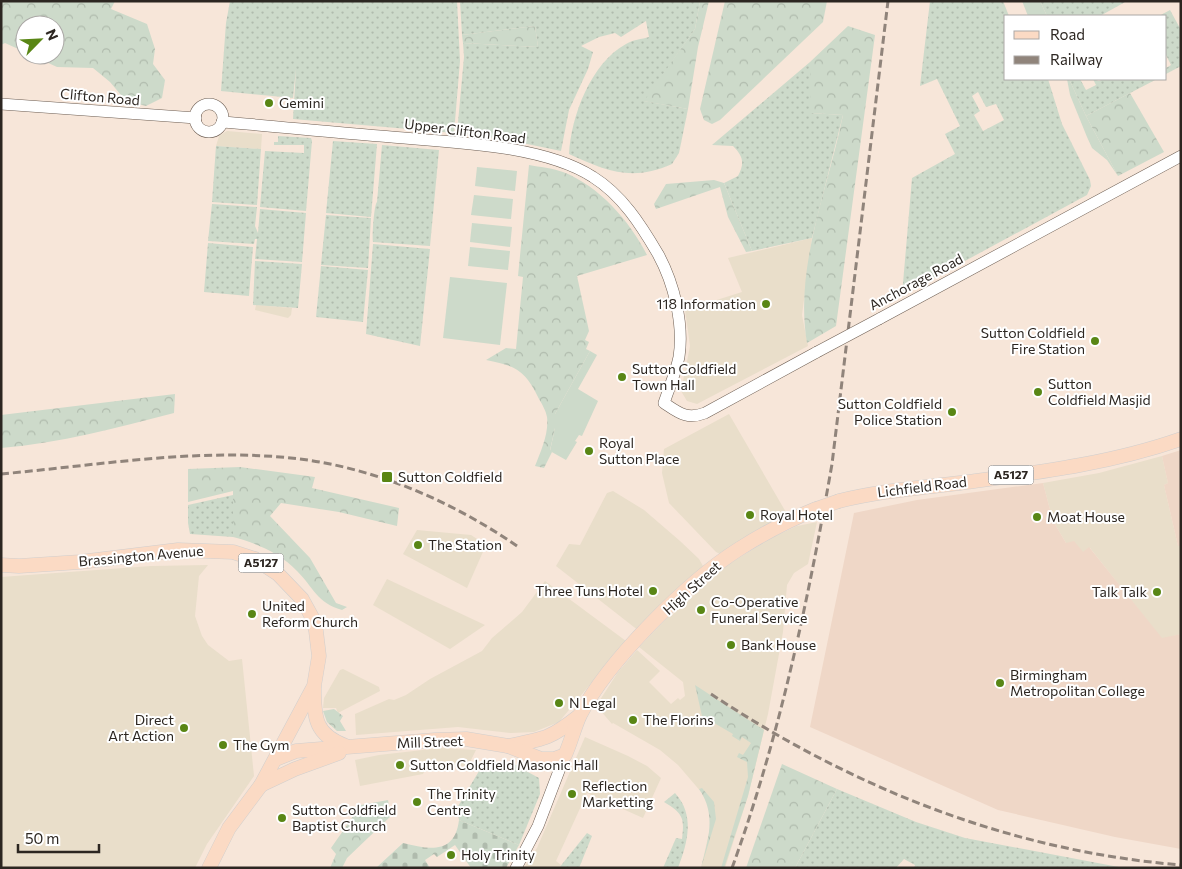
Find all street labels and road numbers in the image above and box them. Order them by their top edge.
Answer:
street label: Clifton Road [60,85,140,108]
street label: Upper Clifton Road [403,115,527,146]
street label: Anchorage Road [866,250,966,313]
road number: A5127 [988,466,1034,484]
street label: Lichfield Road [876,473,968,500]
street label: Brassington Avenue [78,542,204,569]
road number: A5127 [238,554,284,572]
street label: High Street [659,557,724,618]
street label: Mill Street [397,732,464,751]

